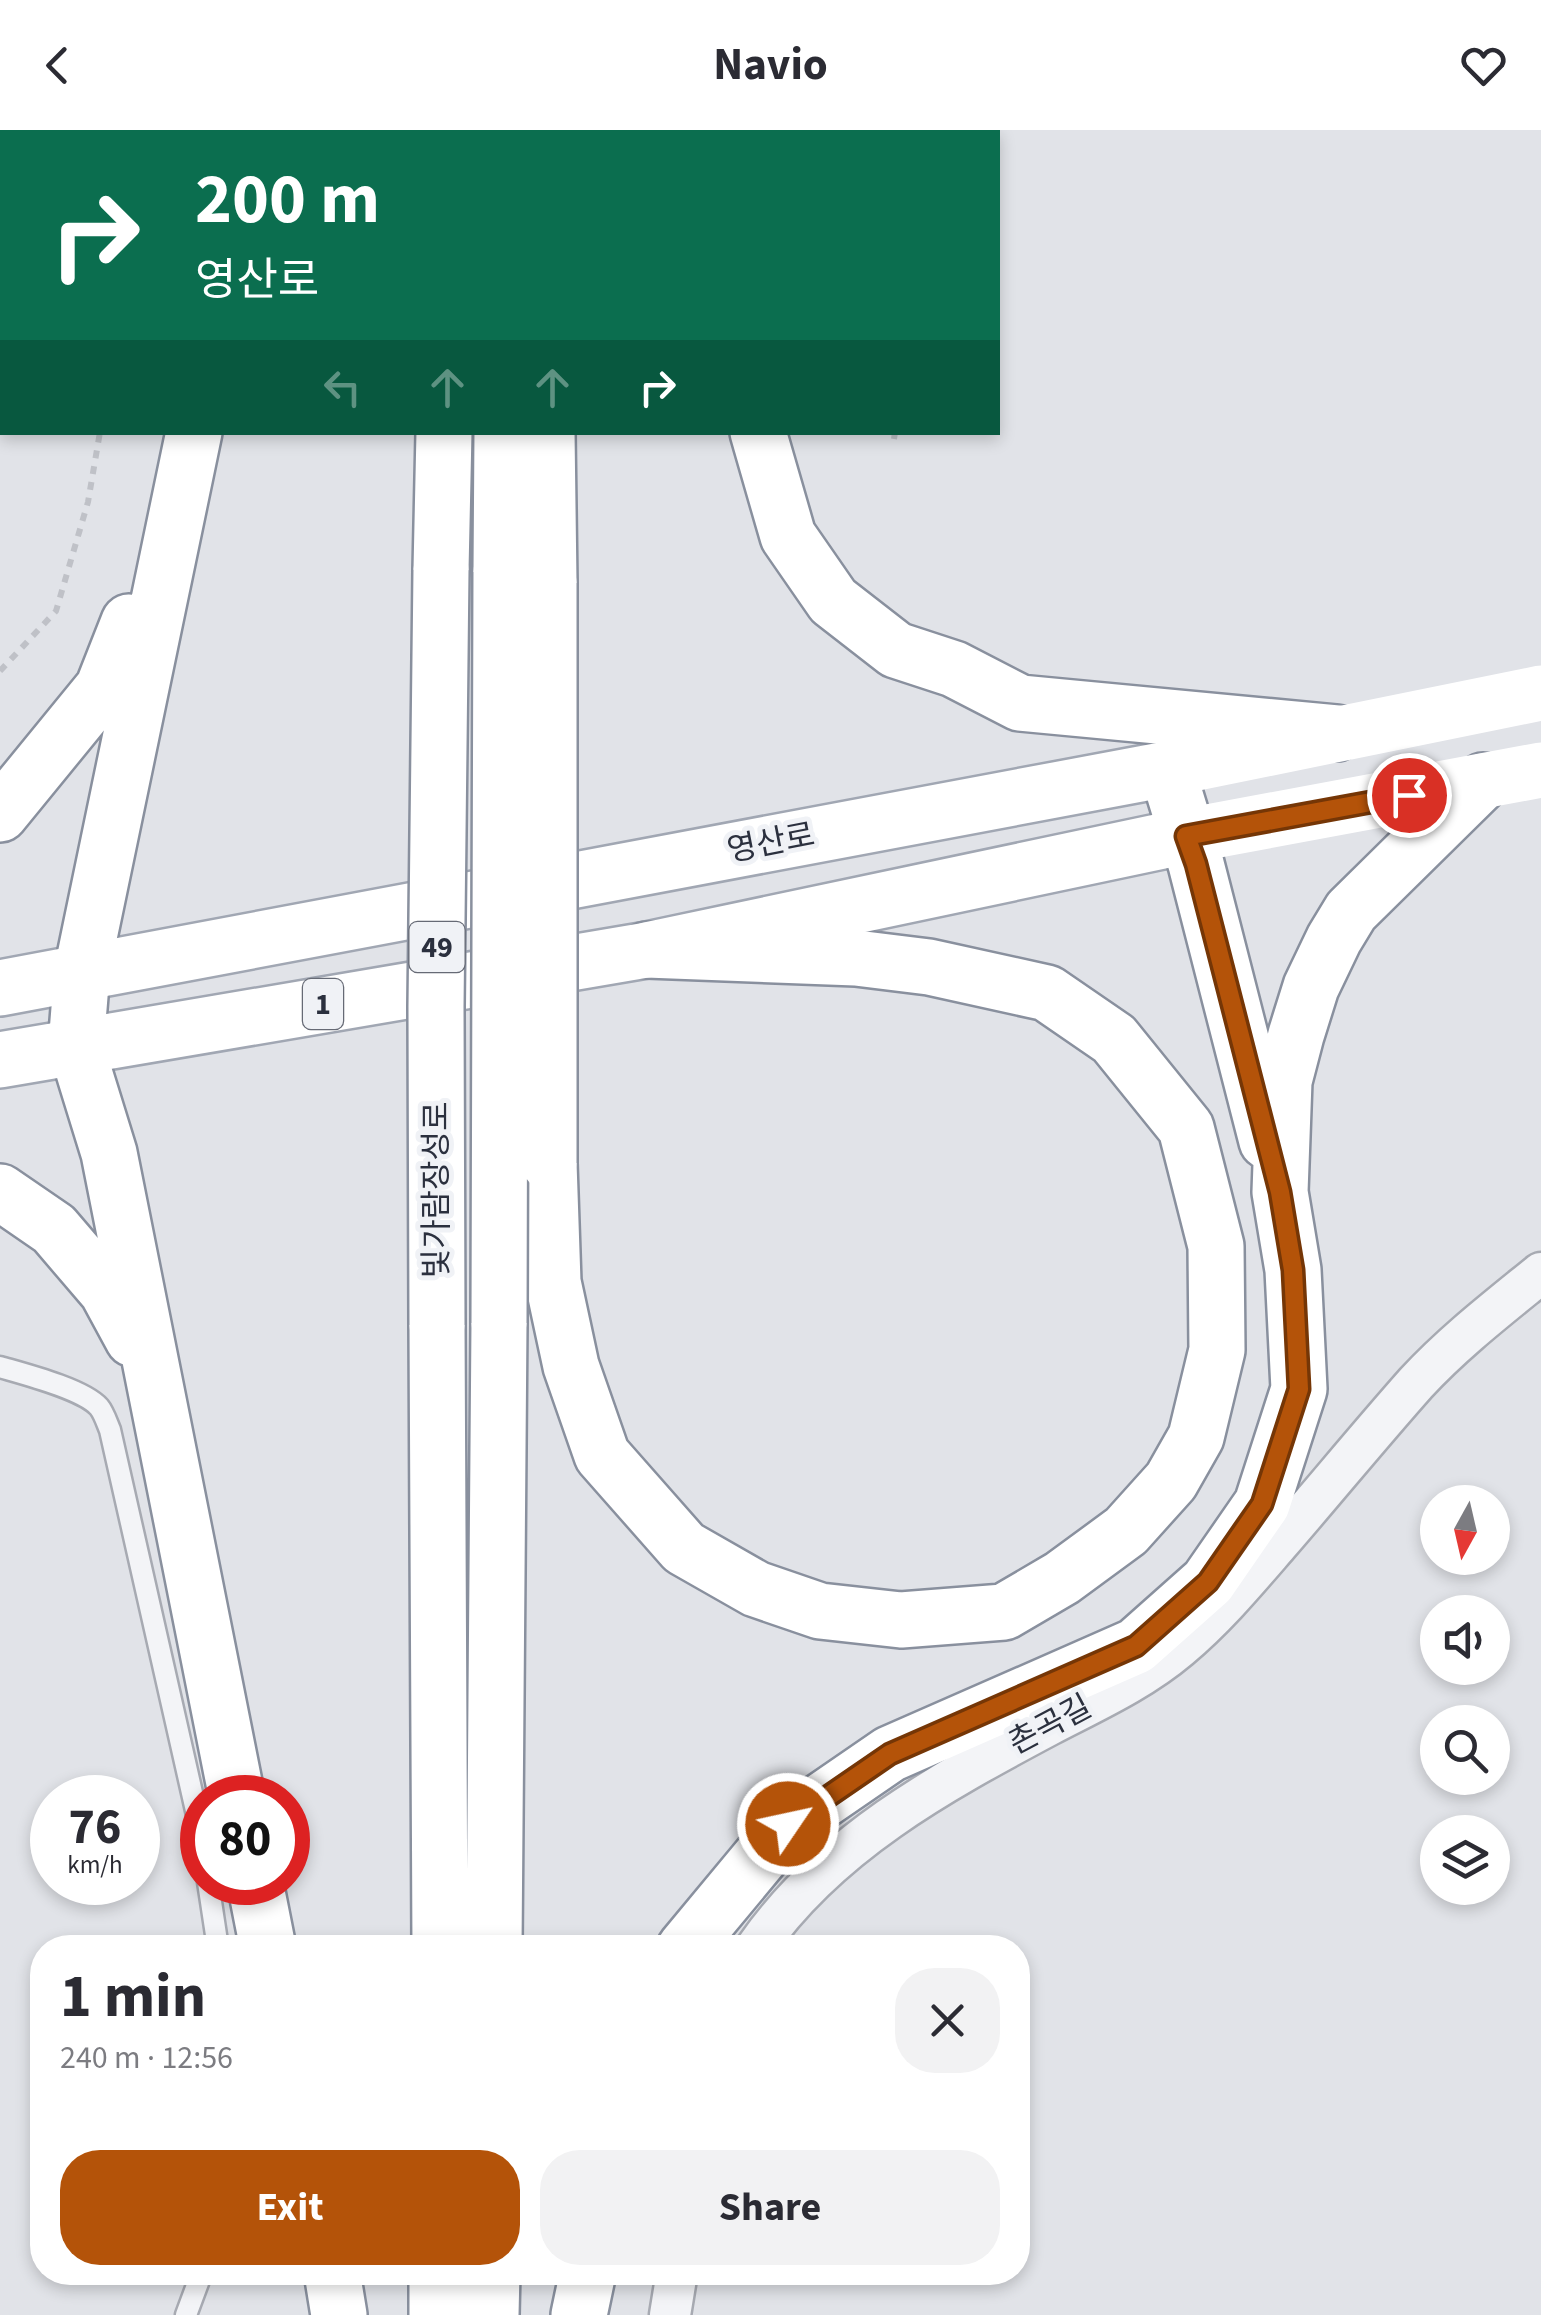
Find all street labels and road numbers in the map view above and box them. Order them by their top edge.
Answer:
street label: 영산로 [723,812,819,874]
road number: 49 [410,922,464,972]
road number: 1 [303,979,343,1029]
street label: 빛가람장성로 [414,1102,460,1278]
street label: 촌곡길 [1000,1684,1100,1766]

